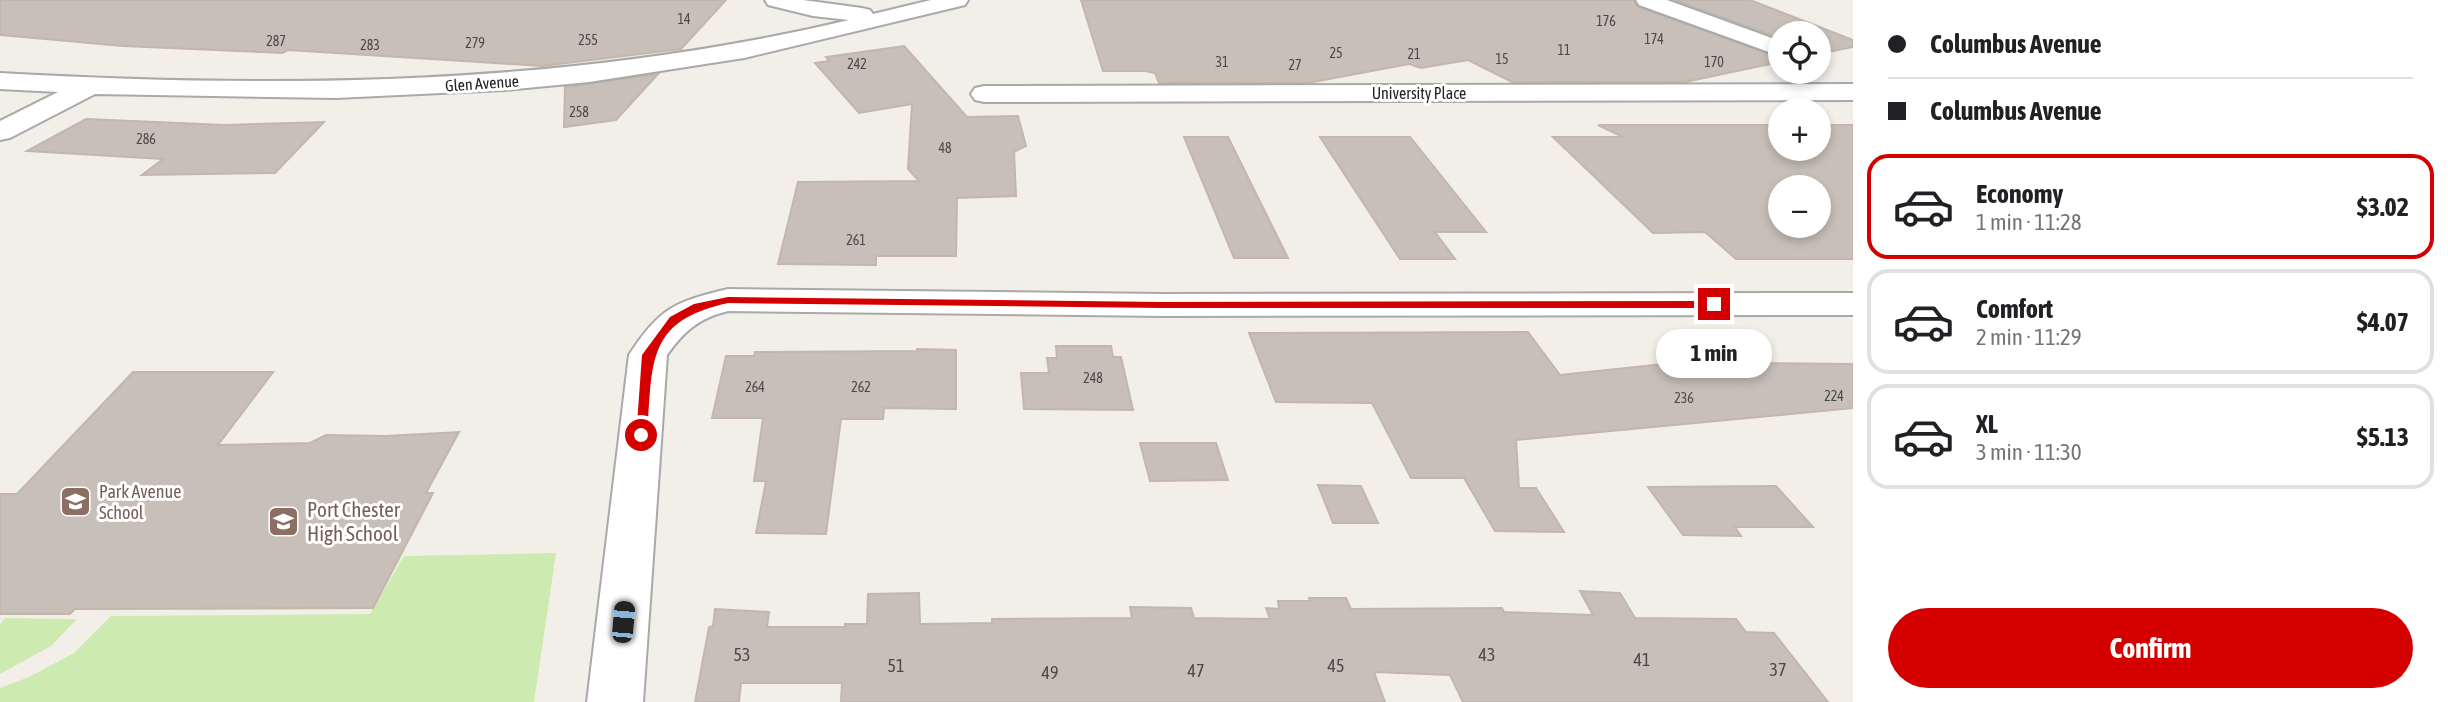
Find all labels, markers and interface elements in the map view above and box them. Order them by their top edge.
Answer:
house number: 14 [677,11,691,27]
house number: 176 [1596,13,1616,29]
map controls [1768,21,1831,238]
button: locate [1768,21,1831,84]
text: Columbus Avenue [1930,29,2102,59]
house number: 174 [1644,31,1664,47]
house number: 255 [578,32,598,48]
house number: 287 [266,33,286,49]
house number: 279 [465,35,485,51]
house number: 283 [360,37,380,53]
house number: 11 [1557,42,1571,58]
house number: 25 [1329,45,1343,61]
house number: 21 [1407,46,1421,62]
house number: 15 [1495,51,1509,67]
house number: 31 [1215,54,1229,70]
house number: 170 [1704,54,1724,70]
house number: 242 [847,56,867,72]
house number: 27 [1288,57,1302,73]
street label: Glen Avenue [444,71,520,95]
street label: University Place [1372,84,1466,103]
text: Columbus Avenue [1930,96,2102,126]
button: + [1768,98,1831,161]
house number: 258 [569,104,589,120]
house number: 286 [136,131,156,147]
house number: 48 [938,140,952,156]
button: − [1768,175,1831,238]
icon: car [1892,175,1955,238]
text: Economy [1976,179,2063,209]
text: $3.02 [2357,192,2409,222]
text: 1 min · 11:28 [1976,209,2082,235]
house number: 261 [846,232,866,248]
route end [1698,288,1730,320]
icon: car [1892,290,1955,353]
text: Comfort [1976,294,2053,324]
text: $4.07 [2357,307,2409,337]
text: 2 min · 11:29 [1976,324,2082,350]
callout: 1 min [1656,328,1772,378]
text: 1 min [1691,340,1737,366]
house number: 248 [1083,370,1103,386]
house number: 264 [745,379,765,395]
house number: 262 [851,379,871,395]
house number: 224 [1824,388,1844,404]
house number: 236 [1674,390,1694,406]
icon: car [1892,405,1955,468]
text: XL [1976,409,1998,439]
route start [625,419,657,451]
text: $5.13 [2357,422,2409,452]
text: 3 min · 11:30 [1976,439,2082,465]
place label: Park Avenue School [99,481,181,523]
school or university icon: Park Avenue School [59,485,93,519]
place label: Port Chester High School [307,497,401,545]
school or university icon: Port Chester High School [267,505,301,539]
car [611,600,636,644]
button: Confirm [1888,608,2413,688]
house number: 53 [734,644,750,665]
house number: 43 [1479,644,1495,665]
house number: 41 [1634,649,1650,670]
house number: 51 [888,655,904,676]
house number: 45 [1328,655,1344,676]
house number: 37 [1770,659,1786,680]
house number: 47 [1188,660,1204,681]
house number: 49 [1042,662,1058,683]

